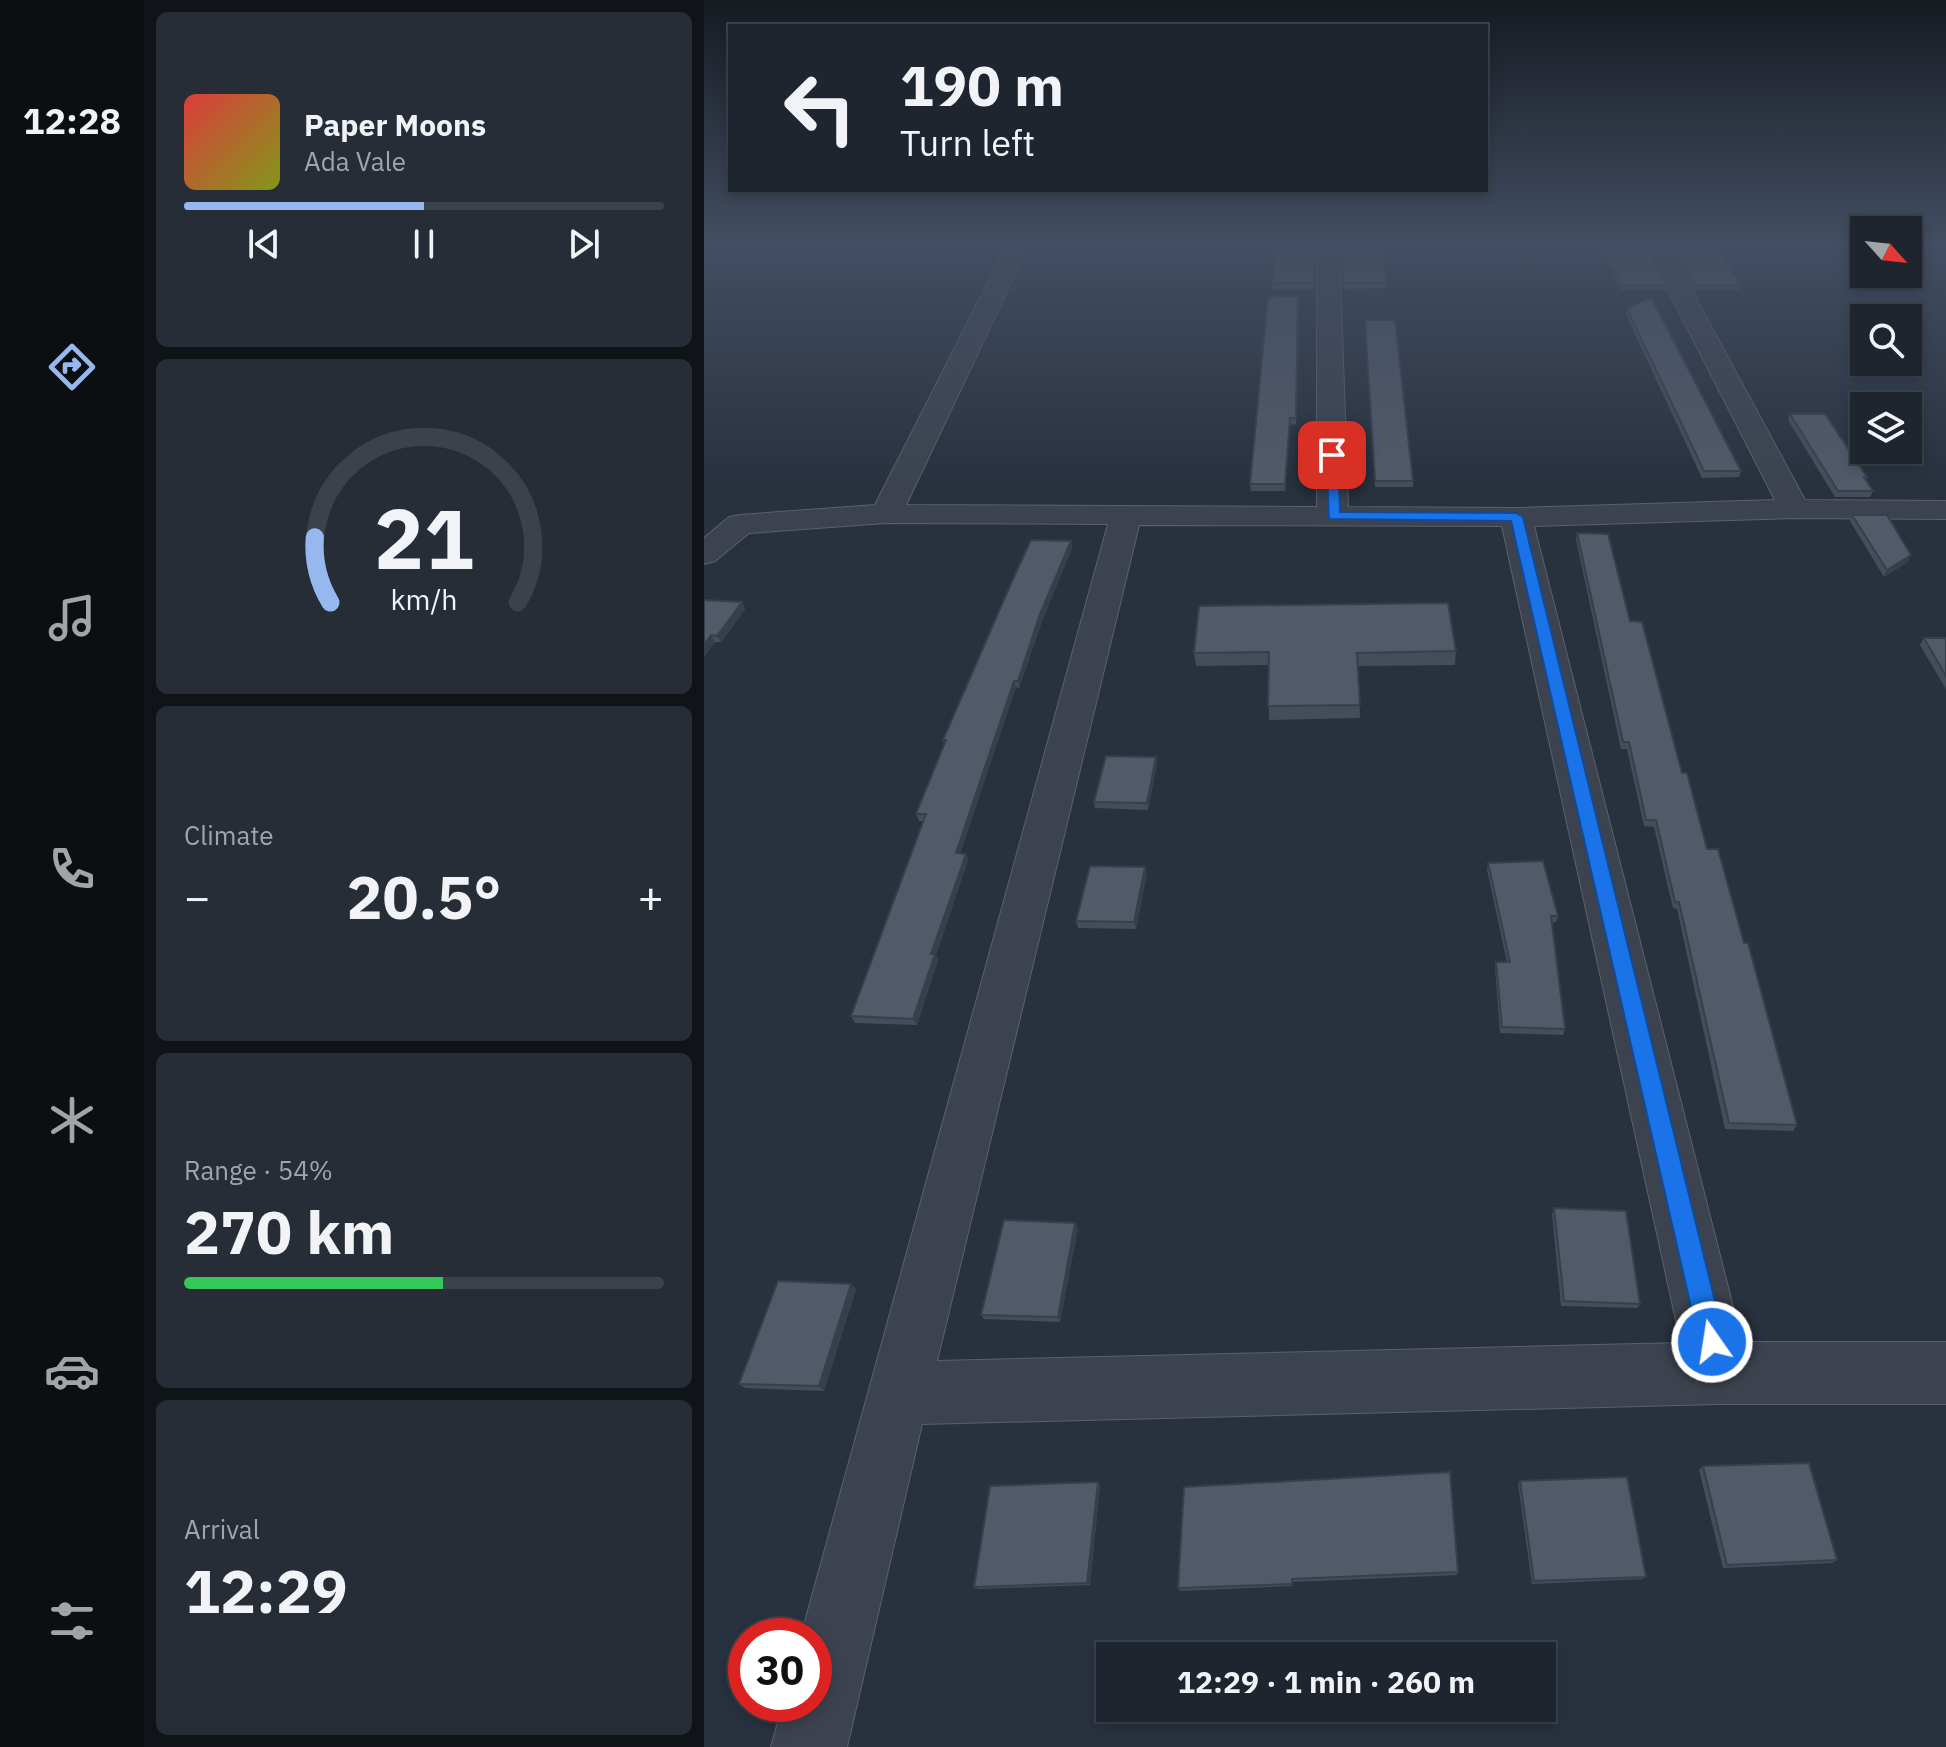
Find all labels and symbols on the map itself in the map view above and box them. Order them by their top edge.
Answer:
north arrow [1850,216,1922,288]
pin [1298,421,1366,489]
position arrow [1670,1300,1754,1384]
speed limit sign: 30 [728,1618,832,1722]

